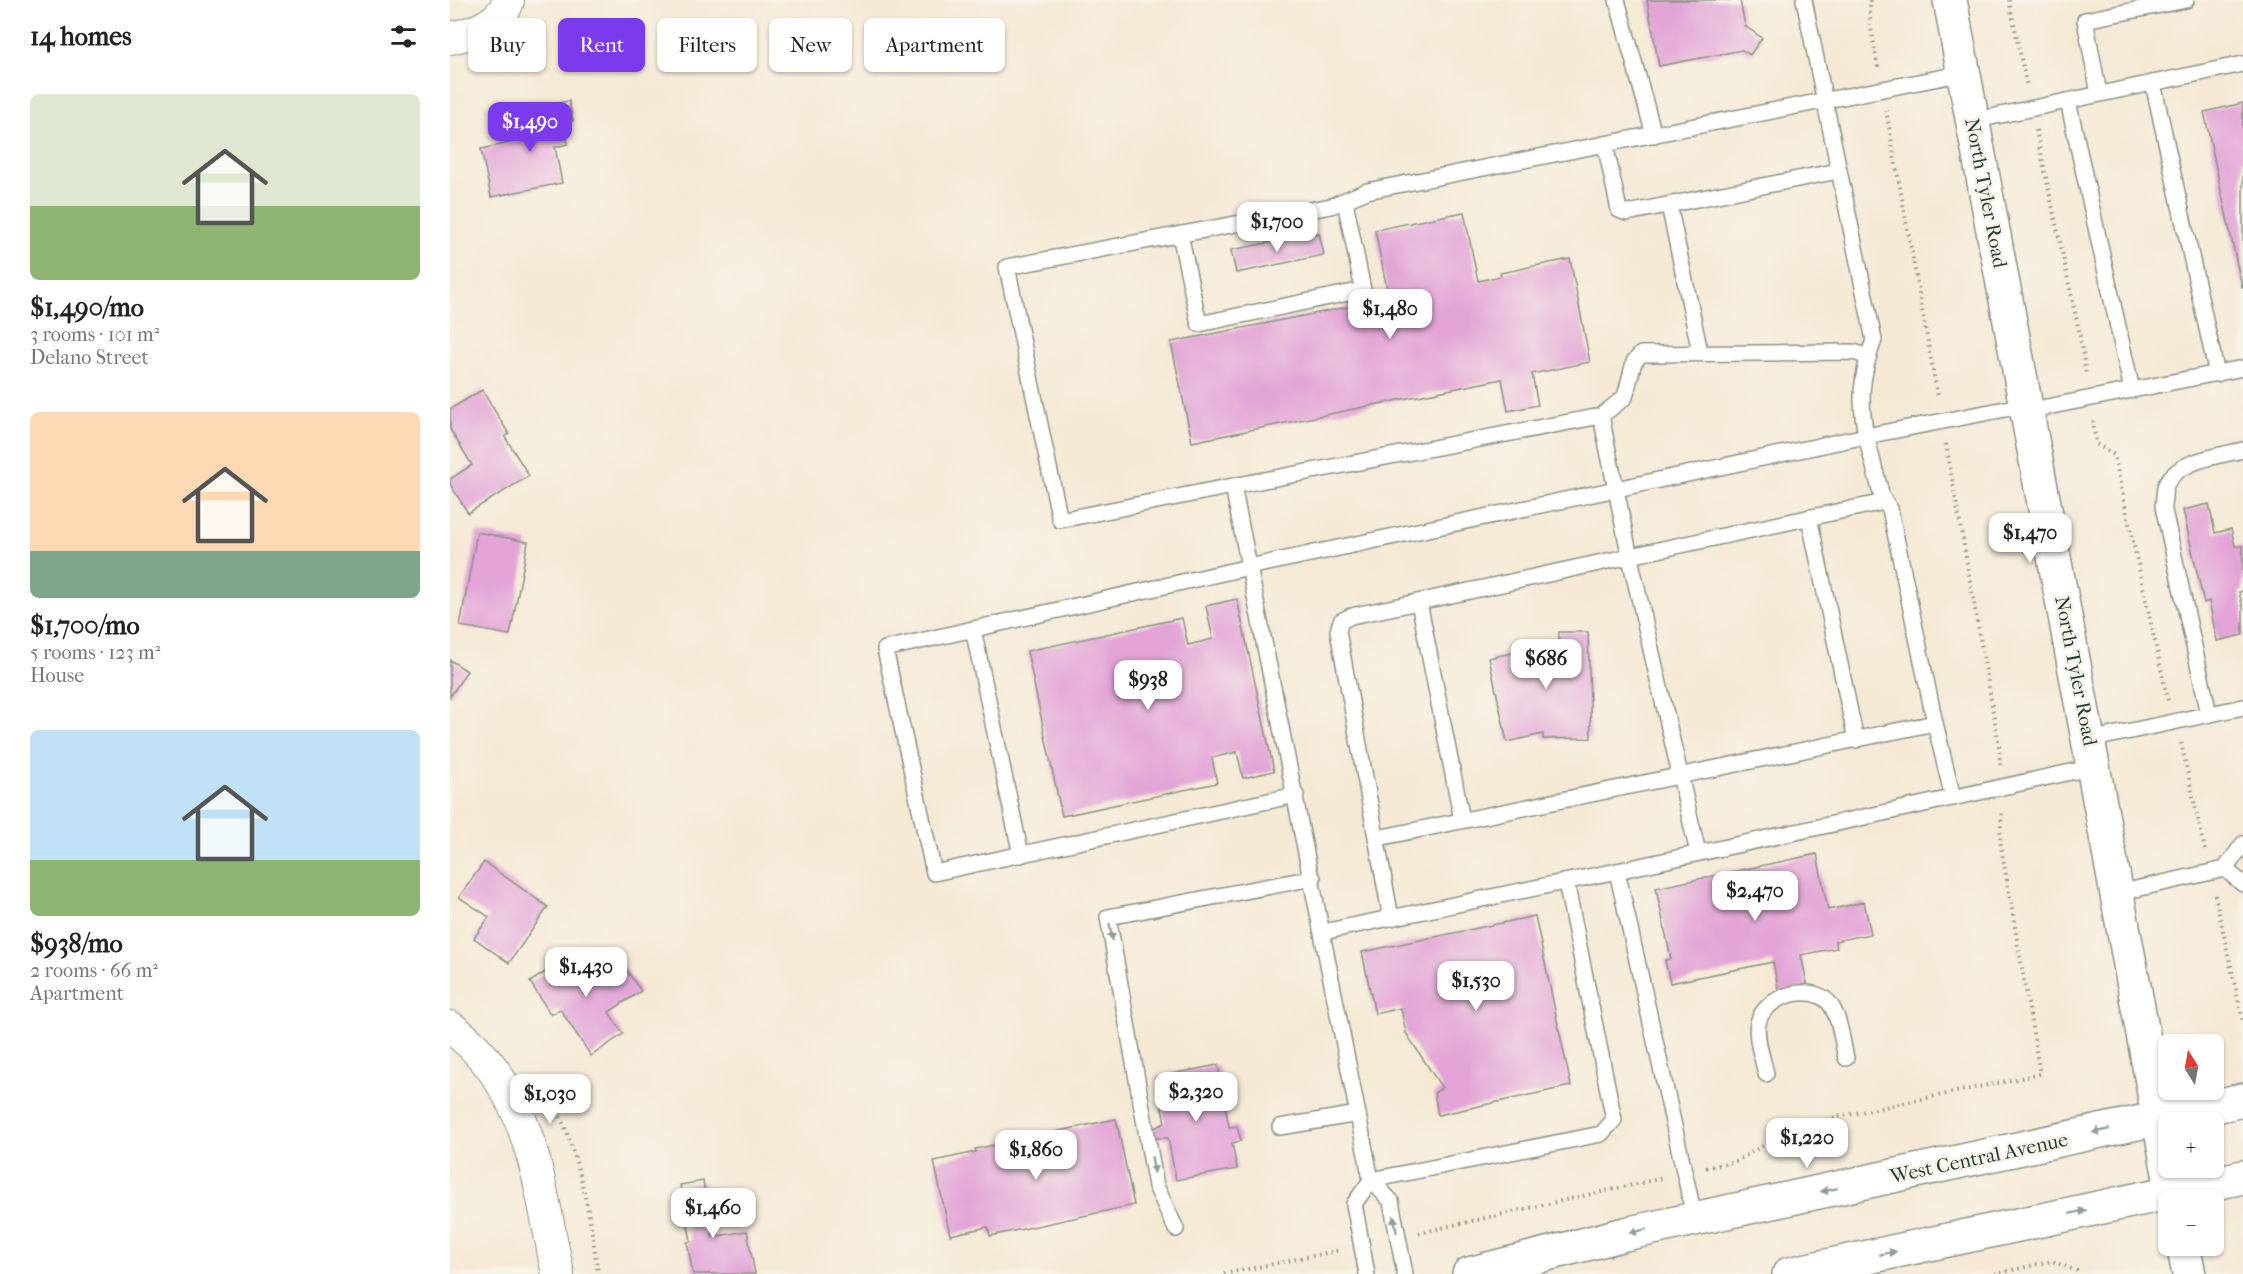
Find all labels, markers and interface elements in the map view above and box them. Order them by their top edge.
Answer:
chip: Buy [468,18,546,72]
chip: Rent [558,18,645,72]
chip: Filters [657,18,757,72]
chip: New [769,18,852,72]
chip: Apartment [864,18,1005,72]
icon: filters [387,20,420,53]
text: 14 homes [30,21,132,52]
pin: $1,490 [481,102,579,153]
text: $1,490 [502,110,558,133]
street label: North Tyler Road [1960,116,2012,271]
icon: home [171,133,279,241]
pin: $1,700 [1228,202,1326,253]
text: $1,700 [1251,210,1303,233]
pin: $1,480 [1341,289,1439,340]
text: $1,490/mo [30,292,144,323]
text: $1,480 [1362,297,1418,320]
text: 3 rooms · 101 m² [30,323,159,346]
text: Delano Street [30,346,149,369]
icon: home [171,451,279,559]
pin: $1,470 [1981,513,2079,564]
text: $1,470 [2003,521,2057,544]
street label: North Tyler Road [2050,594,2102,749]
text: $1,700/mo [30,610,140,641]
pin: $686 [1510,639,1582,690]
text: 5 rooms · 123 m² [30,641,160,664]
text: $686 [1525,647,1567,670]
pin: $938 [1112,660,1184,711]
text: House [30,664,84,687]
text: $938 [1128,668,1168,691]
icon: home [171,769,279,877]
pin: $2,470 [1706,871,1804,922]
text: $2,470 [1726,879,1784,902]
one-way arrow [1106,923,1115,942]
text: $938/mo [30,928,123,959]
pin: $1,430 [537,947,635,998]
text: $1,430 [559,955,613,978]
text: 2 rooms · 66 m² [30,959,158,982]
pin: $1,530 [1427,961,1525,1012]
text: $1,530 [1451,969,1501,992]
text: Apartment [30,982,124,1005]
north arrow [2158,1034,2224,1100]
map controls [2158,1034,2224,1256]
pin: $2,320 [1147,1072,1245,1123]
pin: $1,030 [501,1074,599,1125]
text: $2,320 [1169,1080,1223,1103]
text: $1,030 [524,1082,576,1105]
button: + [2158,1112,2224,1178]
pin: $1,220 [1758,1118,1856,1169]
text: $1,220 [1780,1126,1834,1149]
one-way arrow [2092,1127,2111,1136]
street label: West Central Avenue [1887,1128,2070,1188]
pin: $1,860 [987,1130,1085,1181]
text: $1,860 [1009,1138,1063,1161]
one-way arrow [1148,1156,1157,1175]
one-way arrow [1820,1186,1838,1196]
pin: $1,460 [664,1188,762,1239]
button: − [2158,1190,2224,1256]
text: $1,460 [685,1196,741,1219]
one-way arrow [2069,1207,2088,1217]
one-way arrow [1390,1214,1399,1233]
one-way arrow [1629,1227,1648,1237]
one-way arrow [1878,1248,1897,1257]

